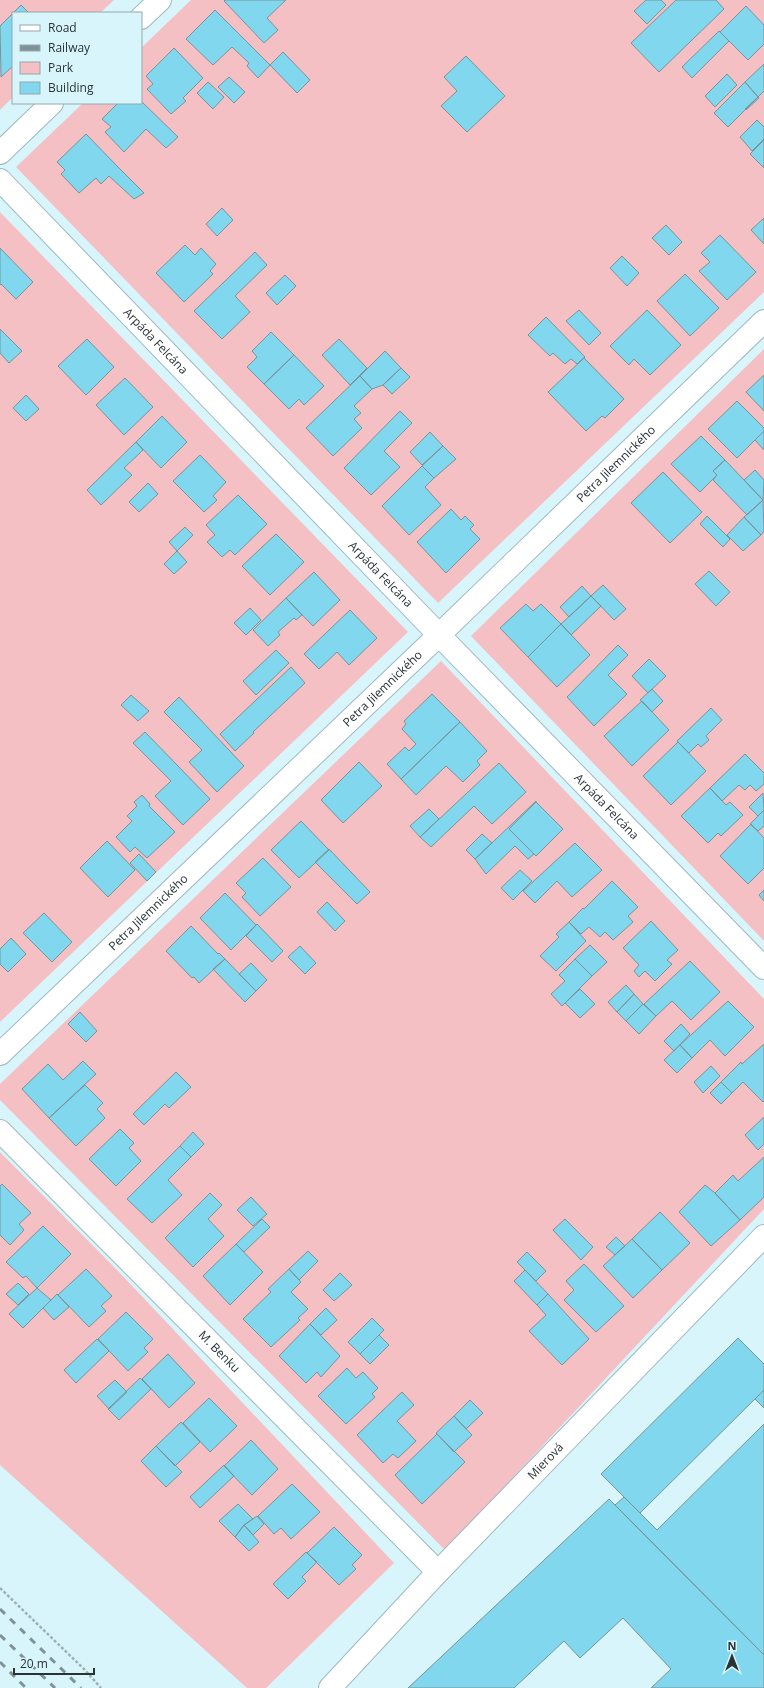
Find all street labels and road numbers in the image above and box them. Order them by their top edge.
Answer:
street label: Arpáda Felcána [120,304,192,378]
street label: Petra Jilemnického [572,421,659,506]
street label: Arpáda Felcána [345,537,417,611]
street label: Petra Jilemnického [339,646,426,730]
street label: Arpáda Felcána [571,769,643,843]
street label: Petra Jilemnického [105,870,191,954]
street label: M. Benku [195,1327,244,1376]
street label: Mierová [523,1439,567,1483]

